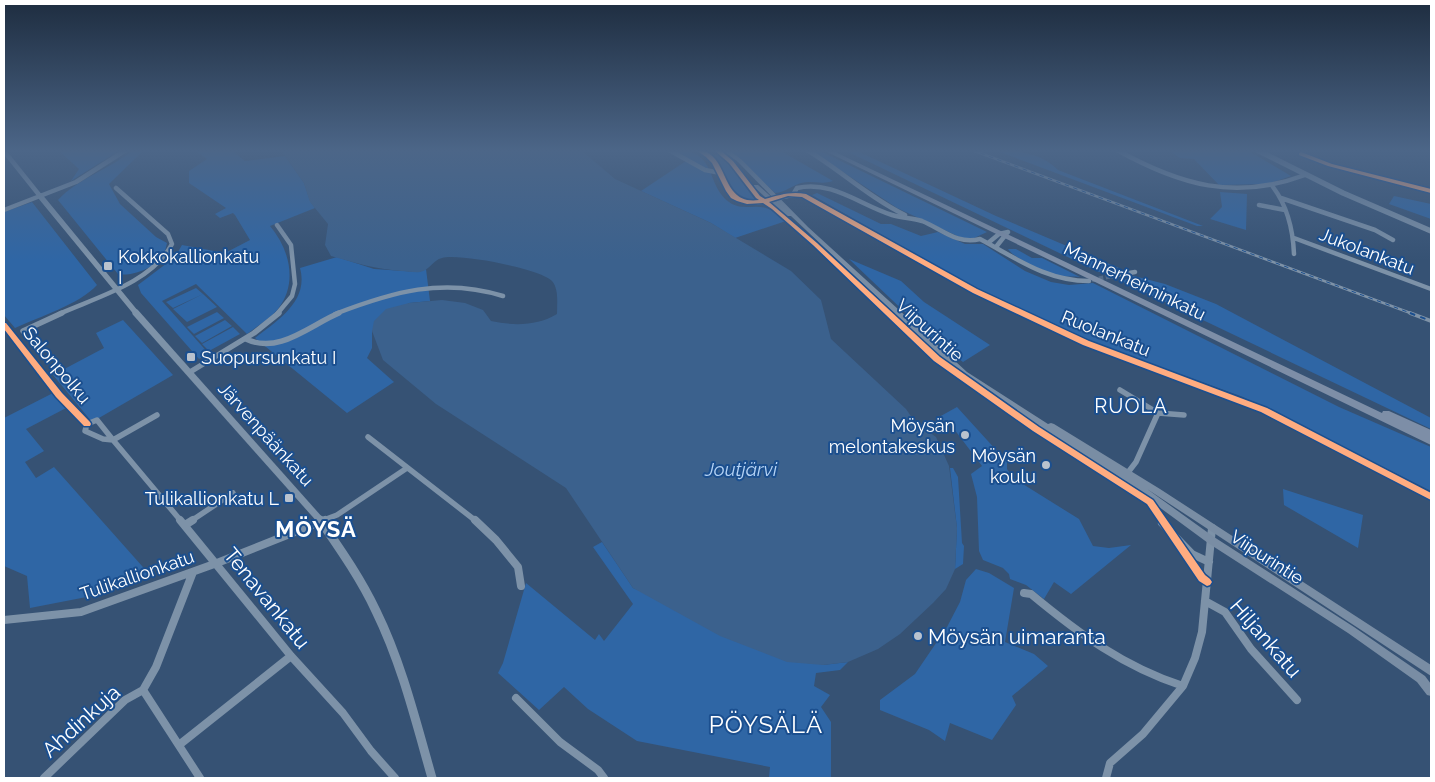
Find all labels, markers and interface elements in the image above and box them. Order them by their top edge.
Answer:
street label: Jukolankatu [1316,223,1418,279]
street label: Mannerheiminkatu [1061,238,1209,324]
place label: Kokkokallionkatu I [118,246,259,288]
marker: Kokkokallionkatu I [102,260,114,272]
street label: Viipurintie [892,294,968,366]
street label: Ruolankatu [1058,306,1154,360]
street label: Salonpolku [19,322,95,408]
place label: Suopursunkatu I [201,347,336,368]
marker: Suopursunkatu I [185,351,197,363]
street label: Järvenpäänkatu [214,378,318,490]
district label: RUOLA [1094,394,1168,418]
place label: Möysän melontakeskus [829,415,955,457]
marker: Möysän melontakeskus [959,429,971,441]
place label: Möysän koulu [971,445,1036,487]
water label: Joutjärvi [704,458,778,480]
marker: Möysän koulu [1040,459,1052,471]
place label: Tulikallionkatu L [145,488,280,509]
marker: Tulikallionkatu L [283,492,295,504]
district label: MÖYSÄ [275,516,357,542]
street label: Viipurintie [1226,526,1308,589]
street label: Tenavankatu [219,542,315,654]
street label: Tulikallionkatu [77,546,197,604]
street label: Hiljankatu [1225,594,1307,682]
place label: Möysän uimaranta [928,624,1106,649]
marker: Möysän uimaranta [912,630,924,642]
street label: Ahdinkuja [37,680,125,762]
district label: PÖYSÄLÄ [709,710,823,739]

